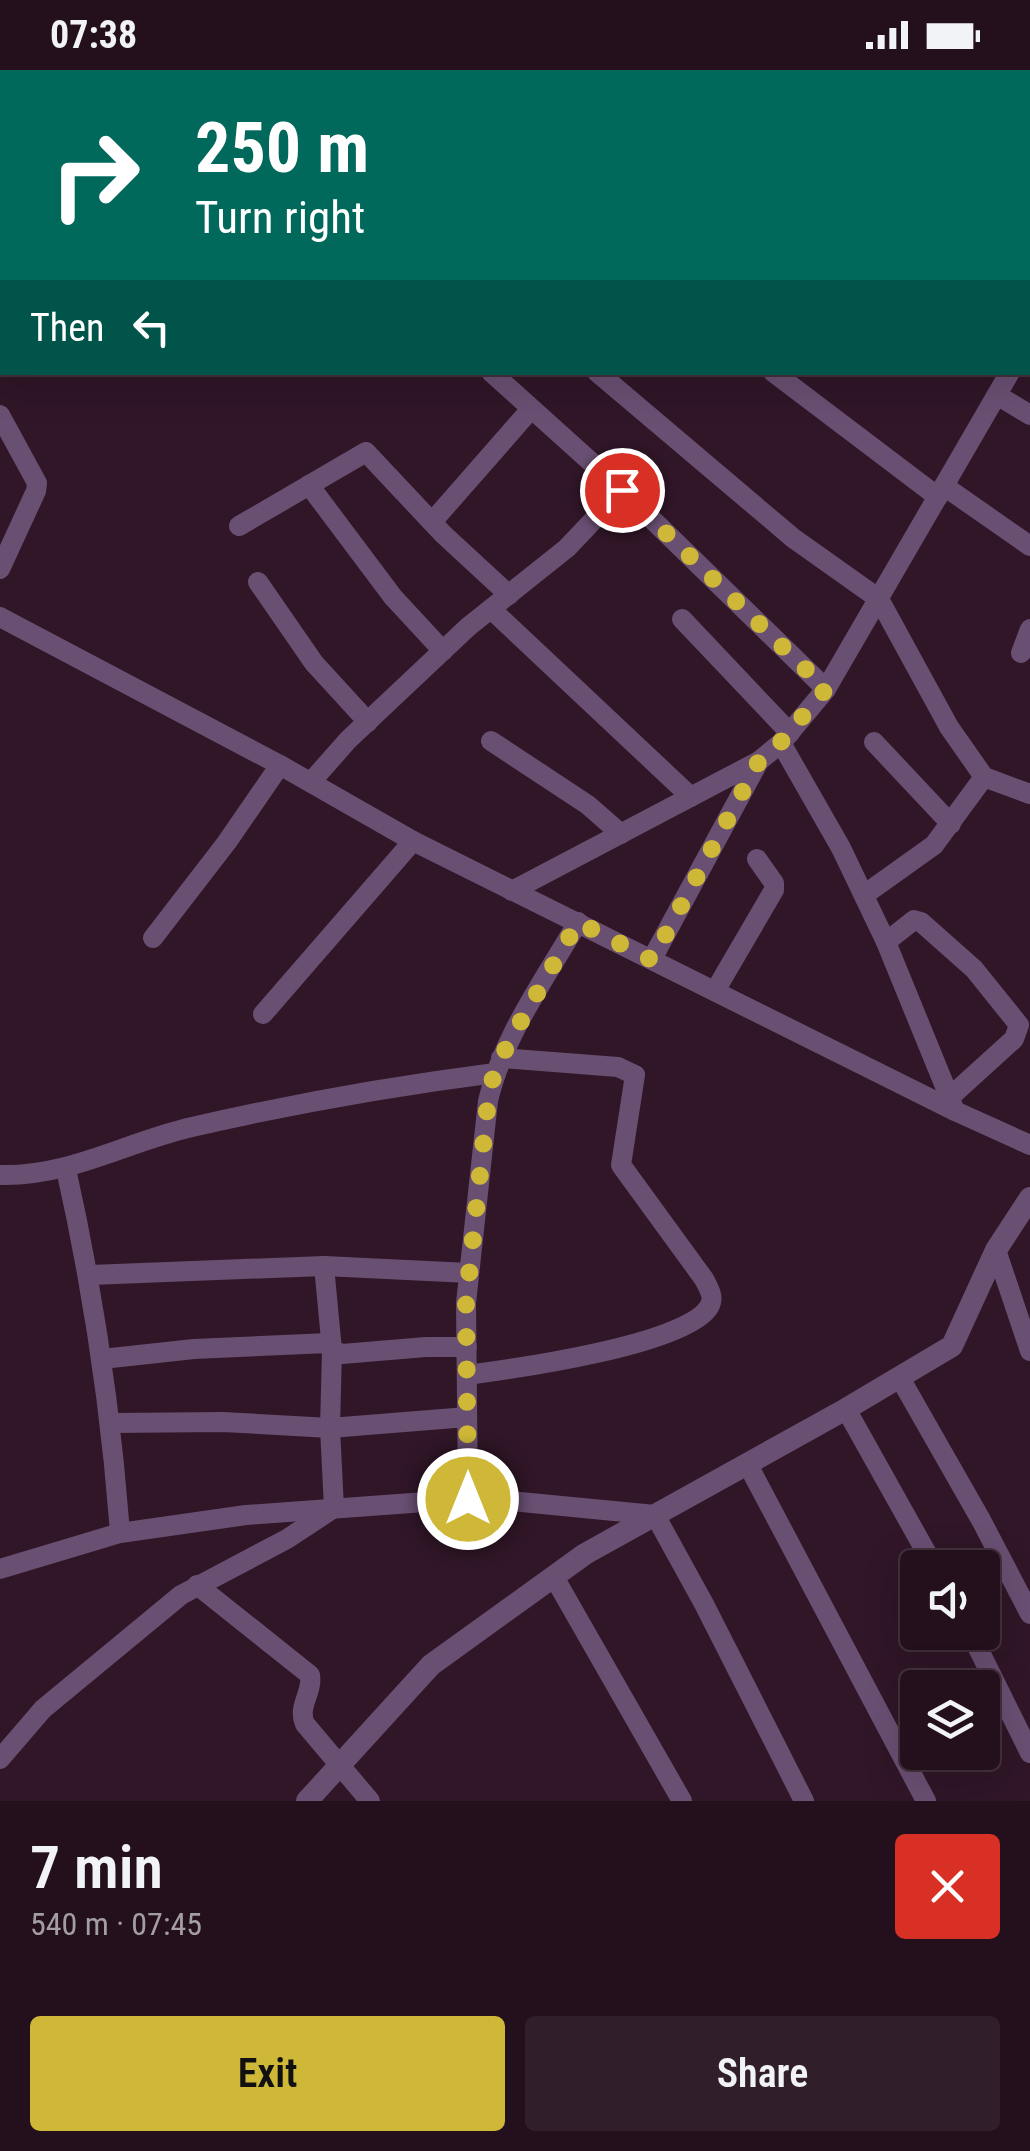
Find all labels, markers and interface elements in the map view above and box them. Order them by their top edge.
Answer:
text: 07:38 [50,13,137,57]
text: 250 m [195,107,369,189]
icon: right [30,110,160,240]
text: Turn right [195,191,365,244]
icon: left [124,300,179,355]
text: Then [30,306,104,350]
pin [580,448,665,533]
icon: arrive [595,463,650,518]
position arrow [416,1447,520,1551]
map controls [900,1550,1000,1770]
button: sound [900,1550,1000,1650]
button: layers [900,1670,1000,1770]
text: 7 min [30,1832,163,1903]
button: close [895,1834,1000,1939]
text: 540 m · 07:45 [30,1905,202,1943]
button: Exit [30,2016,505,2131]
button: Share [525,2016,1000,2131]

